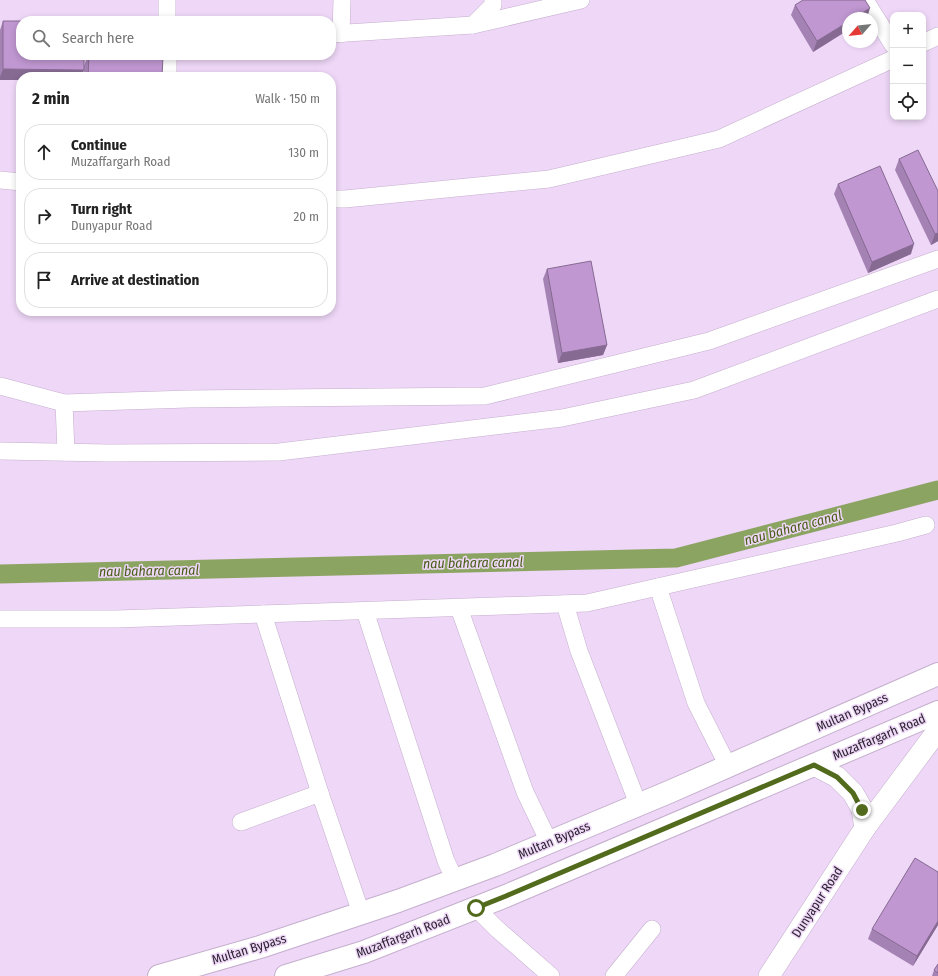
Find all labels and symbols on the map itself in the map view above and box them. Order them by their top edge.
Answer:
north arrow [842,12,878,48]
water label: nau bahara canal [742,507,844,549]
water label: nau bahara canal [423,554,524,572]
water label: nau bahara canal [99,562,200,580]
street label: Multan Bypass [814,689,891,734]
street label: Muzaffargarh Road [830,711,928,763]
route end [853,801,871,819]
street label: Multan Bypass [516,818,593,862]
street label: Dunyapur Road [789,864,845,940]
route start [467,899,485,917]
street label: Muzaffargarh Road [354,911,452,961]
street label: Multan Bypass [210,930,288,967]

